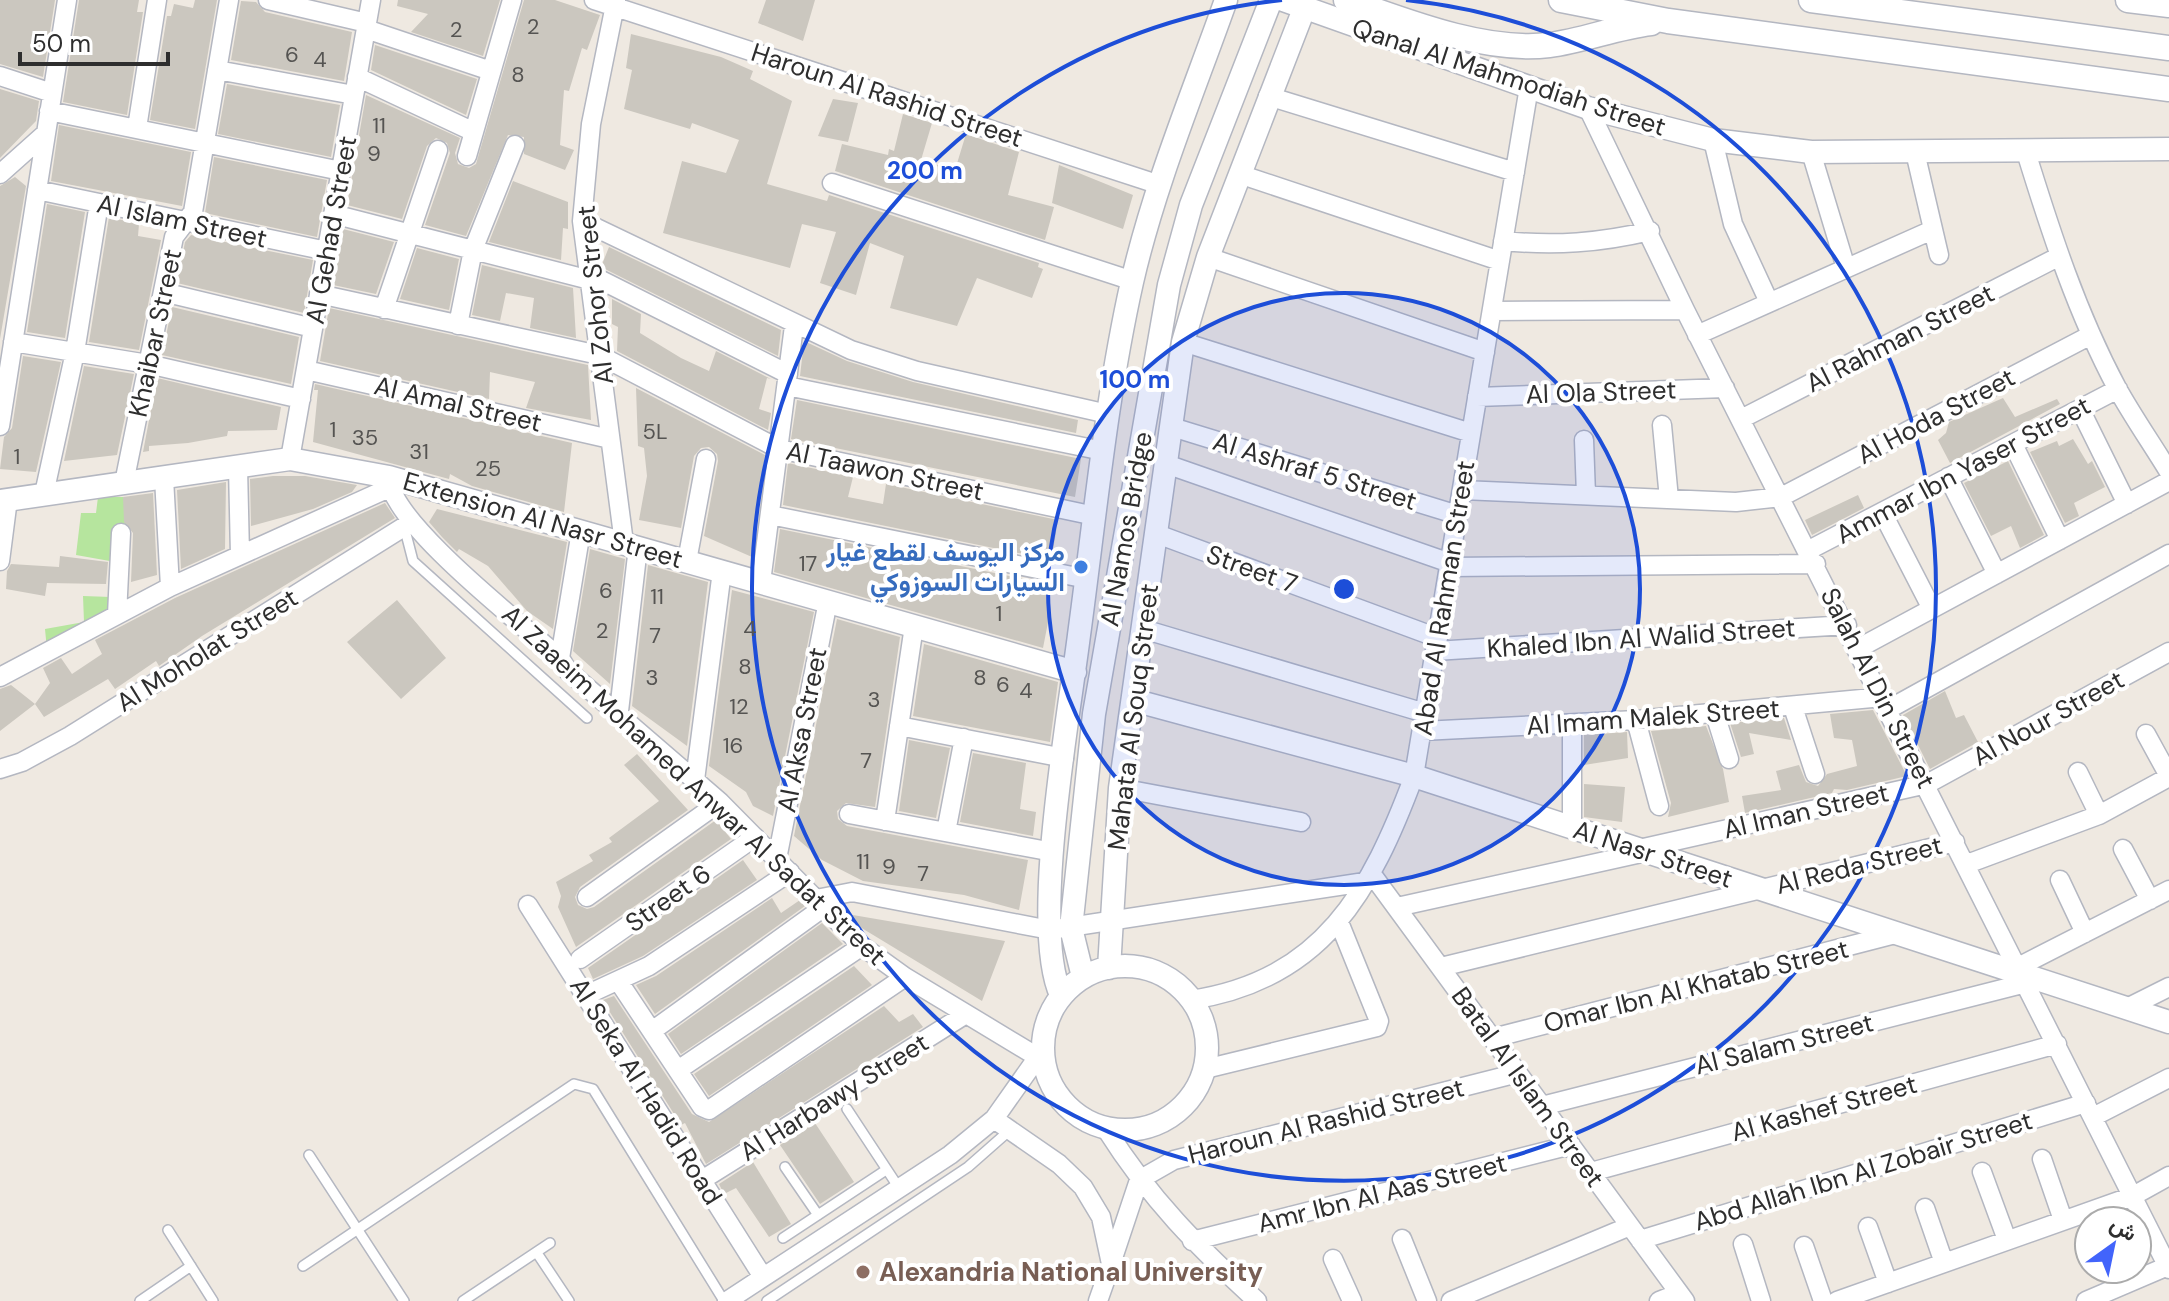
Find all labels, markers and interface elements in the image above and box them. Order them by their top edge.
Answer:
street label: Qanal Al Mahmodiah Street [1348,10,1670,144]
house number: 2 [527,12,539,41]
house number: 2 [450,15,462,44]
scale bar [20,16,168,66]
text: 50 m [32,28,91,59]
street label: Haroun Al Rashid Street [747,35,1027,155]
house number: 6 [285,40,299,69]
house number: 4 [313,45,327,74]
house number: 8 [511,60,525,89]
house number: 11 [372,111,386,140]
street label: Al Gehad Street [298,133,364,327]
house number: 9 [367,139,381,168]
text: 200 m [887,155,963,186]
street label: Al Islam Street [94,186,270,256]
street label: Al Zohor Street [569,204,621,386]
street label: Khaibar Street [121,246,189,420]
street label: Al Rahman Street [1800,276,2000,400]
street label: Al Hoda Street [1851,360,2021,472]
text: 100 m [1100,364,1170,395]
street label: Al Amal Street [371,368,545,440]
street label: Al Ola Street [1525,372,1677,412]
street label: Ammar Ibn Yaser Street [1830,388,2096,552]
house number: 1 [330,415,336,444]
house number: 5L [642,417,668,446]
house number: 35 [352,423,378,452]
street label: Al Ashraf 5 Street [1209,424,1421,518]
street label: Al Namos Bridge [1092,429,1160,629]
street label: Al Taawon Street [783,433,987,509]
house number: 31 [409,437,429,466]
house number: 1 [14,442,20,471]
house number: 25 [475,454,501,483]
street label: Abad Al Rahman Street [1405,458,1483,738]
street label: Extension Al Nasr Street [399,464,687,576]
place label: مركز اليوسف لقطع غيار السيارات السوزوكي [825,535,1065,604]
street label: Street 7 [1202,537,1302,601]
house number: 17 [799,549,817,578]
marker: مركز اليوسف لقطع غيار السيارات السوزوكي [1072,558,1090,576]
centre of rings [1330,575,1358,603]
house number: 6 [599,576,613,605]
street label: Al Moholat Street [110,580,304,720]
house number: 11 [650,582,664,611]
street label: Mahata Al Souq Street [1100,582,1166,852]
street label: Salah Al Din Street [1813,582,1943,794]
street label: Al Zaaeim Mohamed Anwar Al Sadat Street [495,598,893,972]
house number: 1 [996,599,1002,628]
street label: Khaled Ibn Al Walid Street [1486,610,1796,666]
house number: 4 [743,614,757,643]
house number: 2 [596,616,608,645]
house number: 7 [649,621,661,650]
street label: Al Aksa Street [769,645,835,815]
house number: 8 [738,652,752,681]
street label: Al Nour Street [1966,662,2130,774]
house number: 3 [645,663,659,692]
house number: 8 [973,663,987,692]
house number: 6 [996,670,1010,699]
house number: 4 [1019,676,1033,705]
house number: 3 [867,685,881,714]
street label: Al Imam Malek Street [1525,691,1781,743]
house number: 12 [729,692,749,721]
house number: 16 [723,731,743,760]
house number: 7 [860,746,872,775]
street label: Al Iman Street [1720,775,1892,847]
street label: Al Nasr Street [1569,812,1737,896]
street label: Al Reda Street [1772,828,1946,902]
house number: 11 [856,847,870,876]
house number: 9 [882,852,896,881]
street label: Street 6 [619,856,717,940]
house number: 7 [917,859,929,888]
street label: Omar Ibn Al Khatab Street [1540,932,1852,1040]
street label: Al Seka Al Hadid Road [562,971,730,1211]
street label: Batal Al Islam Street [1444,980,1612,1194]
street label: Al Salam Street [1691,1005,1877,1083]
street label: Al Harbawy Street [733,1025,935,1169]
street label: Al Kashef Street [1727,1067,1921,1149]
street label: Haroun Al Rashid Street [1184,1070,1468,1172]
street label: Abd Allah Ibn Al Zobair Street [1690,1103,2036,1239]
street label: Amr Ibn Al Aas Street [1254,1146,1510,1240]
north arrow [2073,1205,2153,1285]
text: ش [2105,1209,2143,1248]
place label: Alexandria National University [879,1255,1263,1289]
marker: Alexandria National University [854,1263,872,1281]

